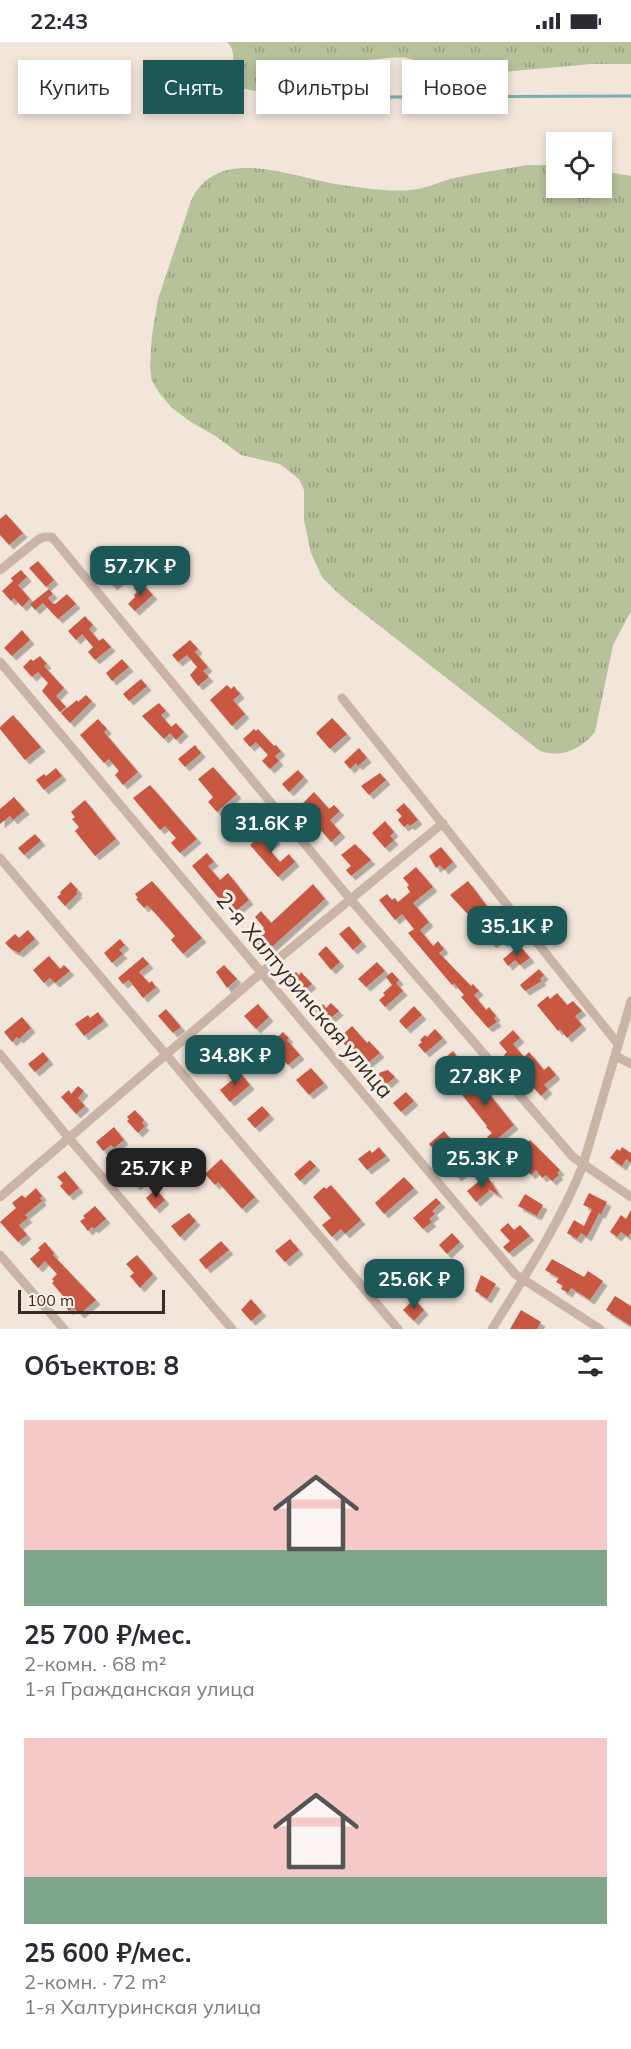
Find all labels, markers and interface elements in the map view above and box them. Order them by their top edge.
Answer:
text: 22:43 [30,7,88,35]
chip: Купить [18,60,131,114]
chip: Снять [143,60,244,114]
chip: Фильтры [256,60,390,114]
chip: Новое [402,60,508,114]
map controls [546,132,612,198]
button: locate [546,132,612,198]
pin: 57.7K ₽ [85,546,195,597]
text: 57.7K ₽ [104,553,176,578]
pin: 31.6K ₽ [216,803,326,854]
text: 31.6K ₽ [235,810,307,835]
street label: 2-я Халтуринская улица [210,886,400,1104]
pin: 35.1K ₽ [462,906,572,957]
text: 35.1K ₽ [481,913,553,938]
pin: 34.8K ₽ [180,1035,290,1086]
text: 34.8K ₽ [199,1042,271,1067]
pin: 27.8K ₽ [430,1056,540,1107]
text: 27.8K ₽ [449,1063,521,1088]
pin: 25.3K ₽ [427,1138,537,1189]
text: 25.3K ₽ [446,1145,518,1170]
pin: 25.7K ₽ [101,1148,211,1199]
text: 25.7K ₽ [120,1155,192,1180]
pin: 25.6K ₽ [359,1259,469,1310]
text: 25.6K ₽ [378,1266,450,1291]
scale bar [18,1287,165,1314]
text: 100 m [27,1290,74,1310]
text: Объектов: 8 [24,1349,179,1382]
icon: filters [574,1349,607,1382]
icon: home [262,1459,370,1567]
text: 25 700 ₽/мес. [24,1618,191,1651]
text: 2-комн. · 68 m² [24,1651,166,1676]
text: 1-я Гражданская улица [24,1676,255,1701]
icon: home [262,1777,370,1885]
text: 25 600 ₽/мес. [24,1936,191,1969]
text: 2-комн. · 72 m² [24,1969,166,1994]
text: 1-я Халтуринская улица [24,1994,261,2019]

